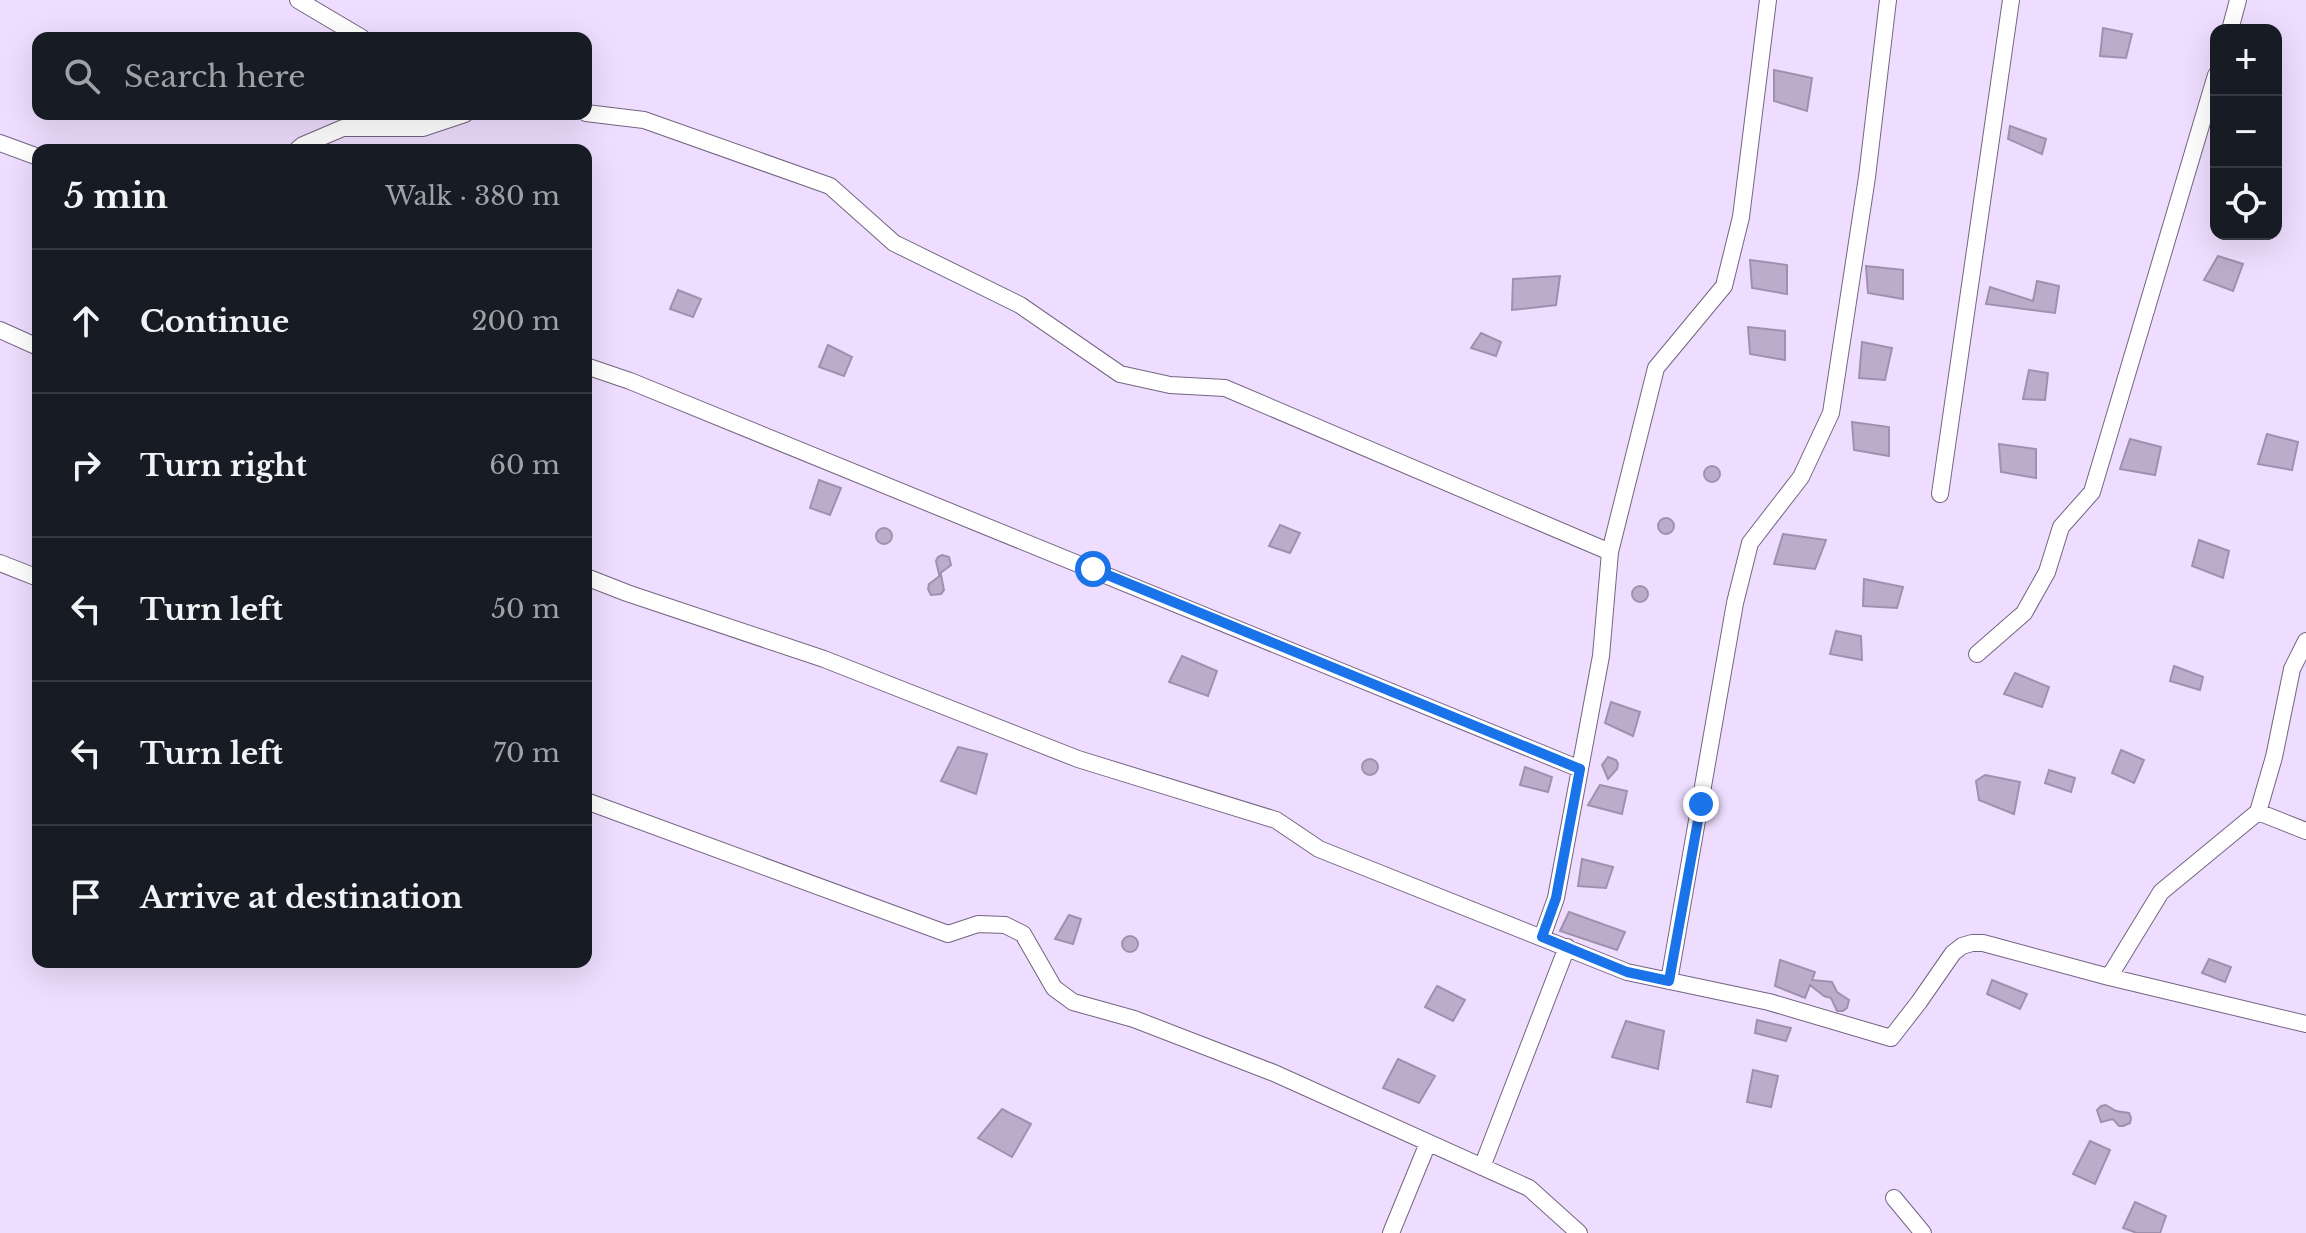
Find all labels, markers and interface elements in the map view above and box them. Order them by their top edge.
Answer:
map controls [2210,24,2282,240]
button: + [2210,24,2282,96]
search box [32,32,592,120]
icon: search [60,54,104,98]
text: Search here [124,58,305,95]
button: − [2210,96,2282,168]
button: locate [2210,168,2282,240]
text: 5 min [64,175,168,217]
text: Walk · 380 m [385,180,560,212]
icon: ahead [64,299,108,343]
text: Continue [140,303,289,340]
text: 200 m [471,305,560,337]
icon: right [64,443,108,487]
text: Turn right [140,447,307,484]
text: 60 m [489,449,560,481]
route start [1075,551,1111,587]
icon: left [64,587,108,631]
text: Turn left [140,591,283,628]
text: 50 m [491,593,560,625]
icon: left [64,731,108,775]
text: Turn left [140,735,283,772]
text: 70 m [493,737,560,769]
route end [1683,786,1719,822]
icon: arrive [64,875,108,919]
text: Arrive at destination [140,879,463,916]

